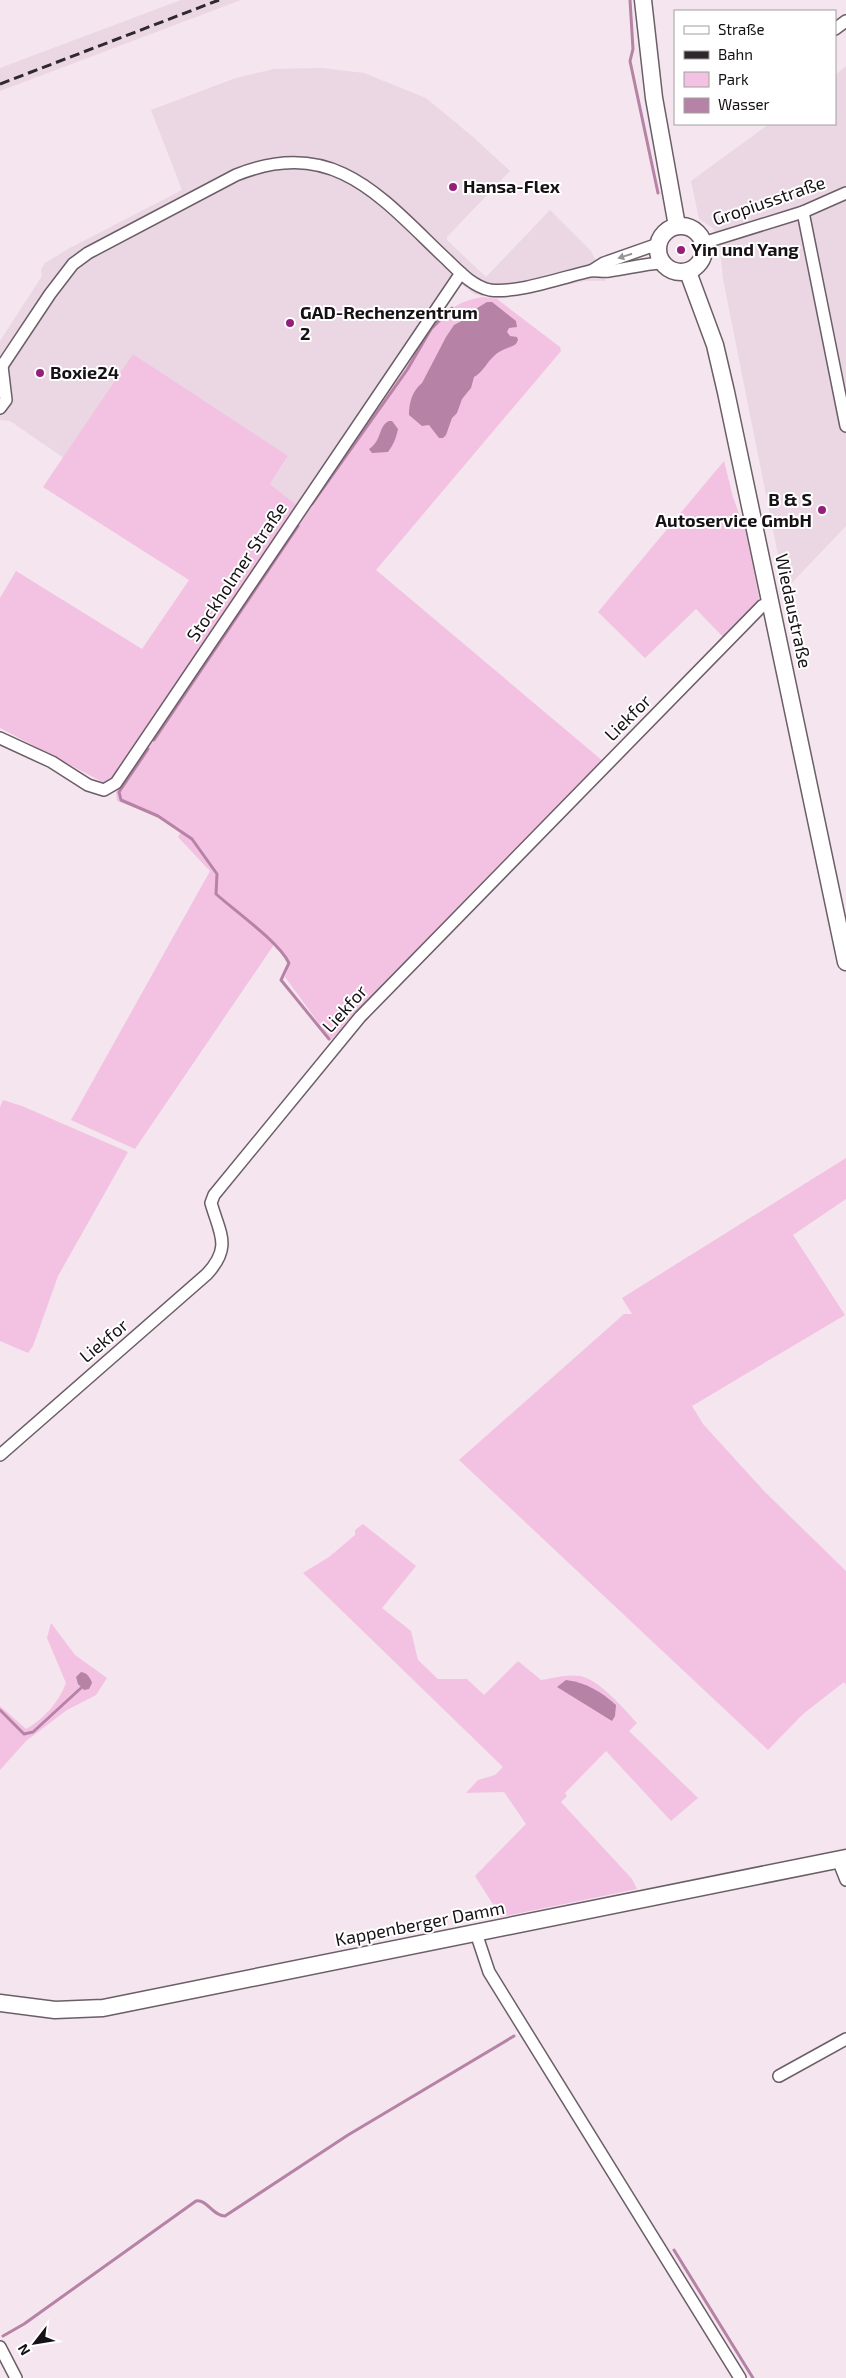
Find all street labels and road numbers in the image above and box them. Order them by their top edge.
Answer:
street label: Gropiusstraße [709,170,828,230]
street label: Stockholmer Straße [181,498,291,645]
street label: Wiedaustraße [771,551,817,670]
street label: Liekfor [599,689,655,745]
street label: Liekfor [317,980,371,1037]
street label: Liekfor [75,1314,132,1367]
street label: Kappenberger Damm [333,1896,507,1950]

